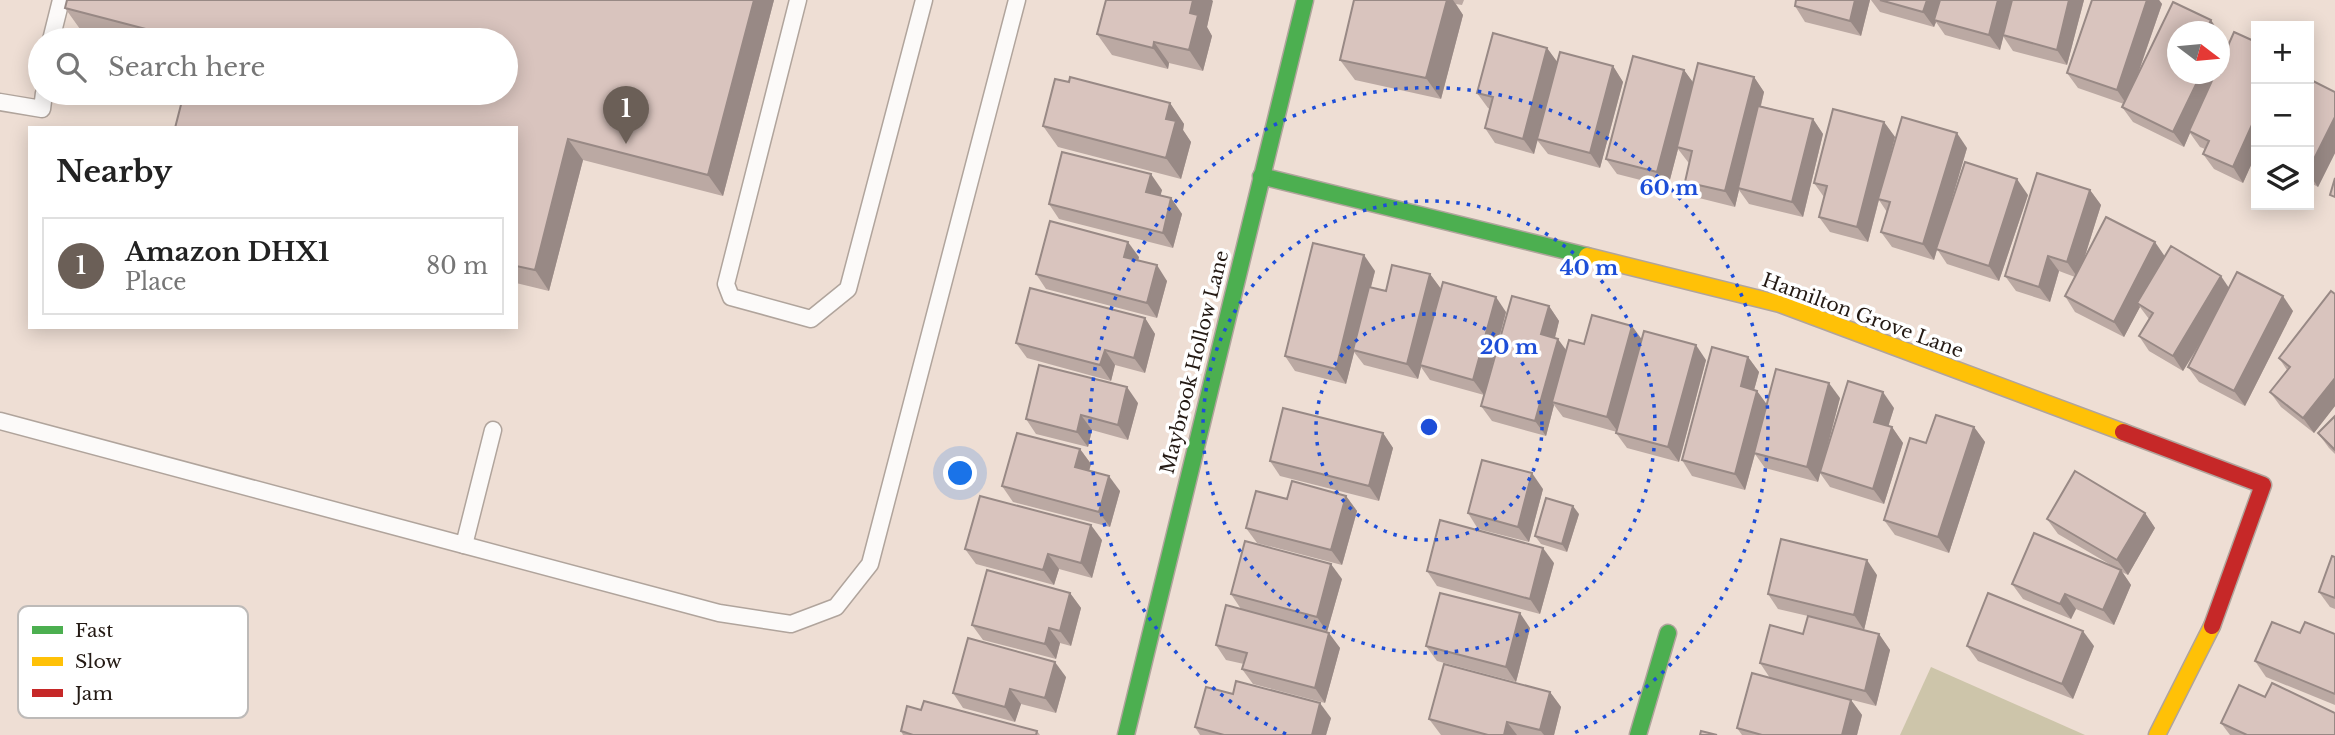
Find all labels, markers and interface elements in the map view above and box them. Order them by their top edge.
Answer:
north arrow [2167,21,2230,84]
map controls [2251,21,2314,210]
button: + [2251,21,2314,84]
search box [28,28,518,105]
icon: search [52,48,90,86]
text: Search here [108,51,265,83]
button: − [2251,84,2314,147]
pin: 1 [603,86,649,144]
button: layers [2251,147,2314,210]
text: Nearby [56,153,172,190]
text: 60 m [1640,175,1698,201]
text: Amazon DHX1 [125,236,329,268]
street label: Maybrook Hollow Lane [1156,248,1233,476]
text: 1 [76,252,86,280]
text: 80 m [426,252,488,280]
text: 40 m [1560,255,1618,281]
text: Place [125,268,187,296]
street label: Hamilton Grove Lane [1759,268,1967,363]
text: 20 m [1480,334,1538,360]
centre of rings [1417,415,1441,439]
your location [943,456,977,490]
legend [18,606,248,718]
text: Fast [75,619,114,642]
text: Slow [75,650,122,673]
text: Jam [72,682,113,705]

